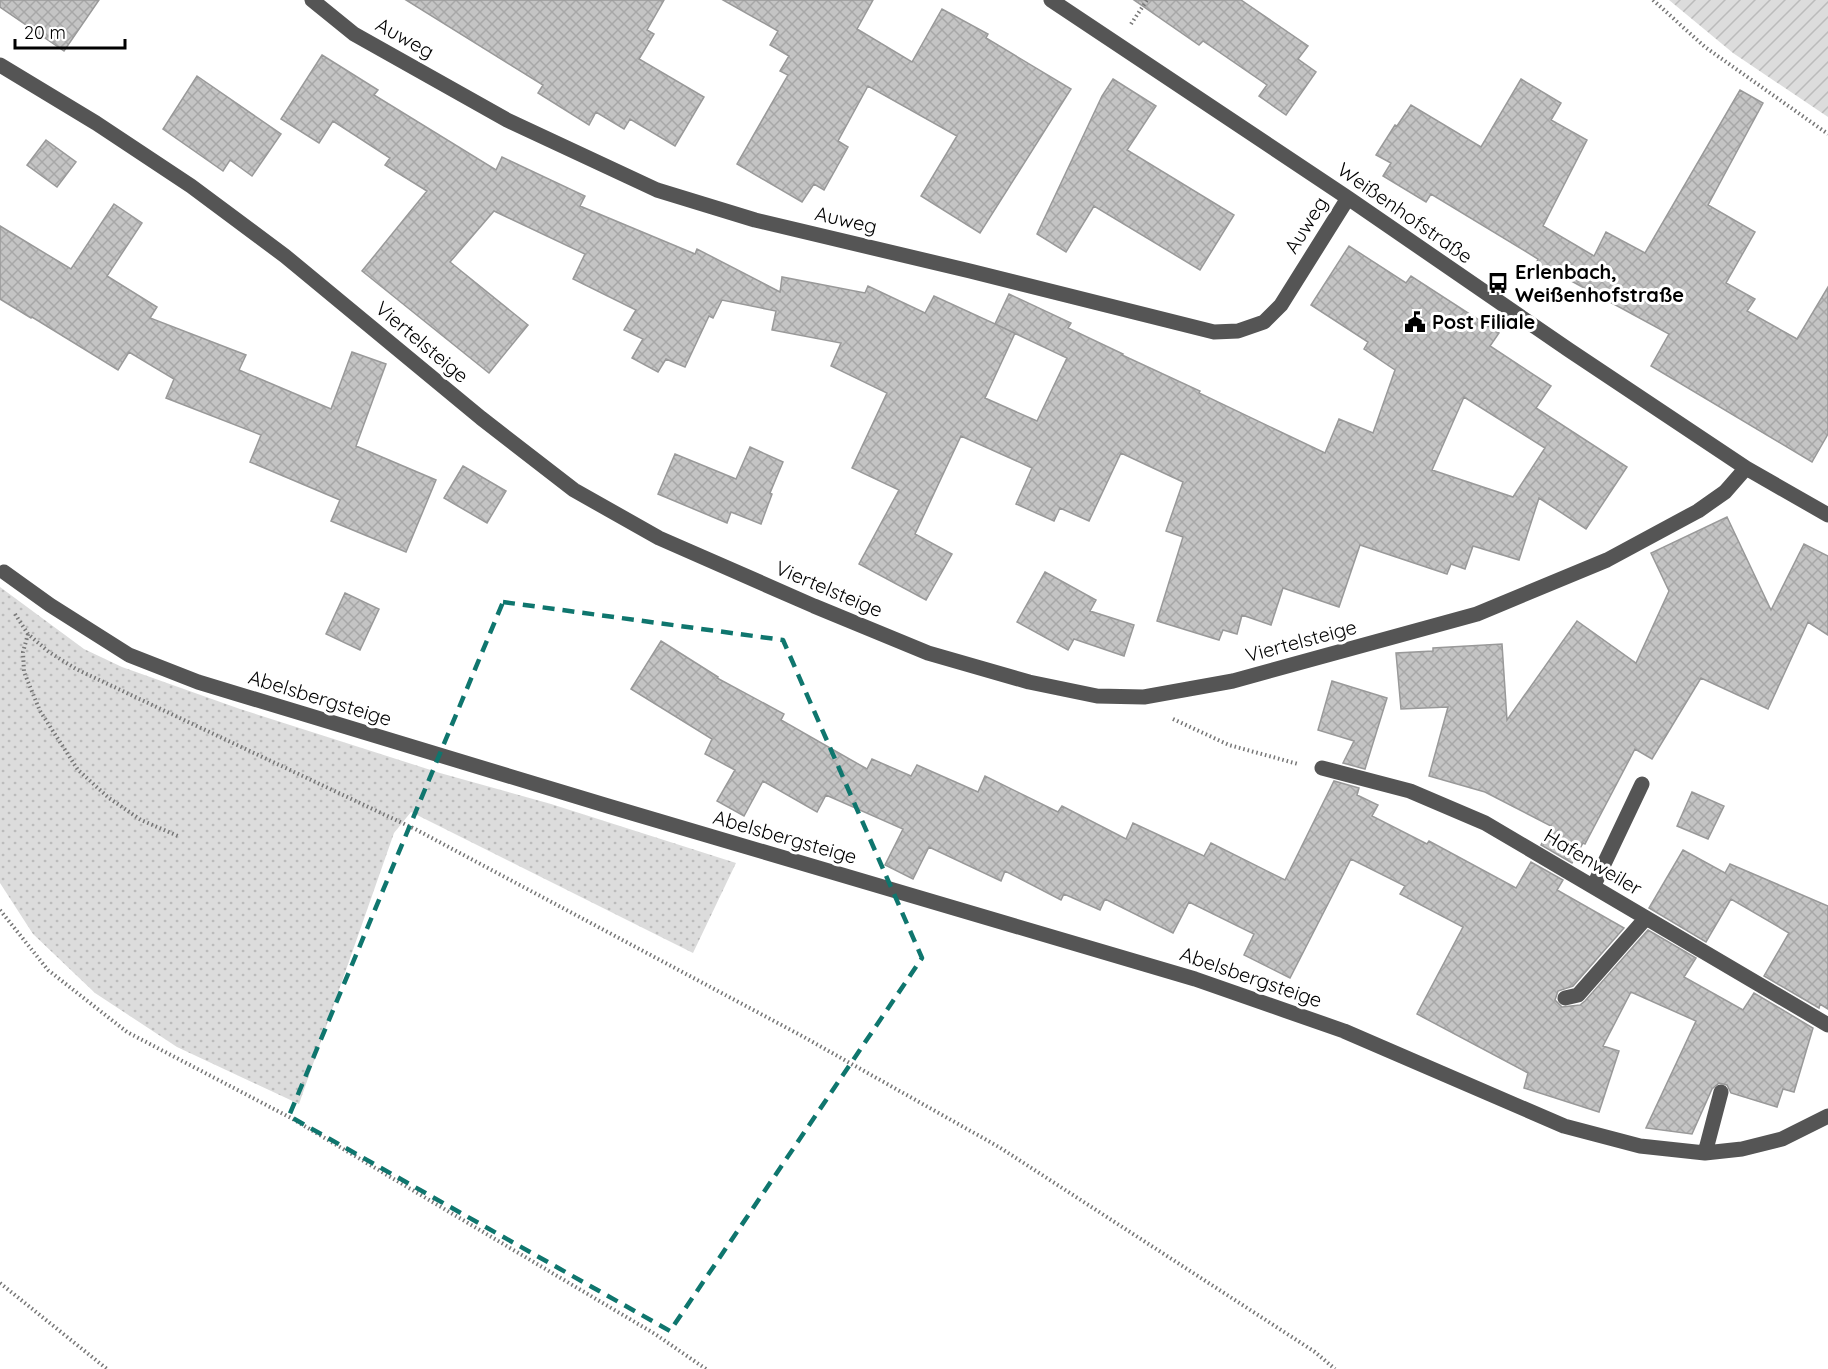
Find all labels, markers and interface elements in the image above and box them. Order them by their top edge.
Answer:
street label: Auweg [372,11,439,64]
scale bar [15,12,124,50]
text: 20 m [24,21,66,44]
street label: Weißenhofstraße [1333,157,1478,269]
street label: Auweg [1278,191,1333,258]
street label: Auweg [813,200,880,239]
place label: Erlenbach, Weißenhofstraße [1515,259,1684,307]
bus stop icon: Erlenbach, Weißenhofstraße [1486,271,1510,295]
street label: Viertelsteige [371,295,474,388]
place label: Post Filiale [1432,309,1535,334]
public building icon: Post Filiale [1403,310,1427,334]
street label: Viertelsteige [772,555,887,622]
street label: Viertelsteige [1242,614,1359,667]
street label: Abelsbergsteige [246,664,395,731]
street label: Abelsbergsteige [710,804,860,869]
street label: Hafenweiler [1540,823,1647,901]
street label: Abelsbergsteige [1177,941,1325,1013]

